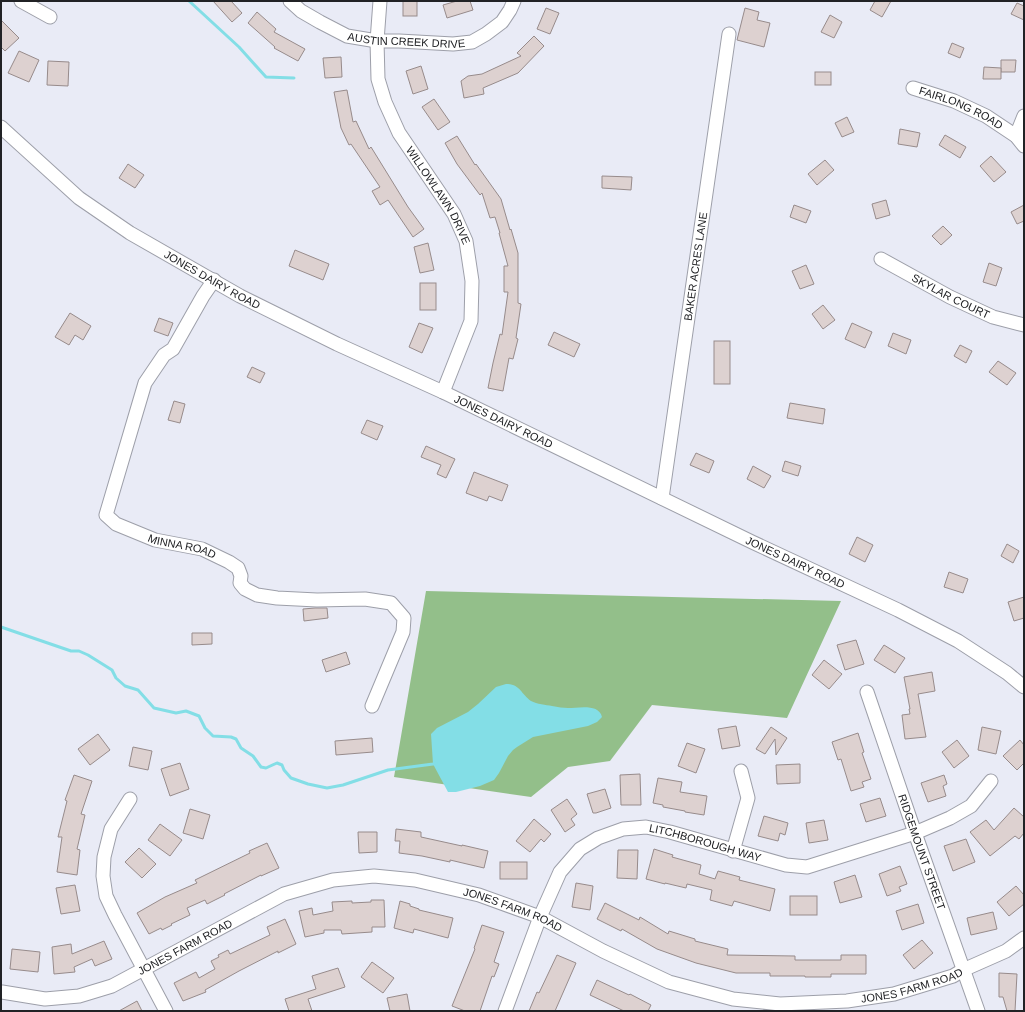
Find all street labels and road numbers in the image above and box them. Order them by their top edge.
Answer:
street label: AUSTIN CREEK DRIVE [347,30,466,50]
street label: FAIRLONG ROAD [918,84,1005,132]
street label: WILLOWLAWN DRIVE [404,144,473,246]
street label: BAKER ACRES LANE [682,211,709,321]
street label: JONES DAIRY ROAD [162,248,262,311]
street label: SKYLAR COURT [910,271,992,321]
street label: JONES DAIRY ROAD [452,392,555,450]
street label: MINNA ROAD [146,532,218,561]
street label: JONES DAIRY ROAD [744,534,847,590]
street label: RIDGEMOUNT STREET [896,793,948,911]
street label: LITCHBOROUGH WAY [648,822,763,864]
street label: JONES FARM ROAD [462,886,564,934]
street label: JONES FARM ROAD [136,917,234,977]
street label: JONES FARM ROAD [860,966,965,1005]

